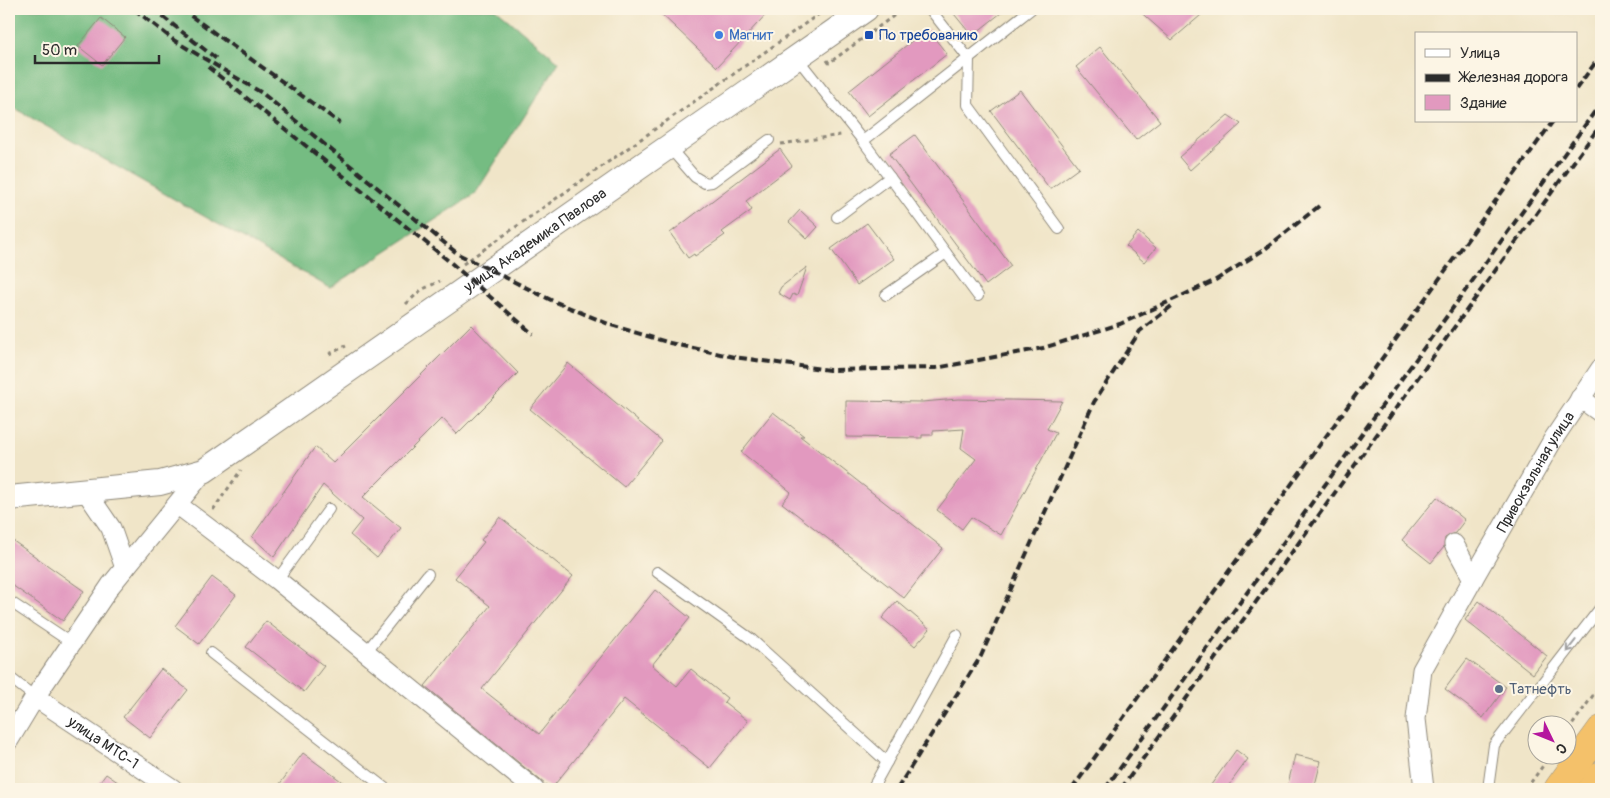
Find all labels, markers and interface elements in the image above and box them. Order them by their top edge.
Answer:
place label: Магнит [729,26,774,45]
place label: По требованию [879,26,978,45]
marker: Магнит [713,29,725,41]
marker: По требованию [863,29,875,41]
scale bar [35,32,159,64]
legend [1415,32,1578,122]
text: 50 m [42,41,77,60]
text: Улица [1460,44,1500,63]
text: Железная дорога [1458,68,1568,87]
text: Здание [1460,94,1507,113]
street label: улица Академика Павлова [459,184,610,297]
street label: Привокзальная улица [1493,408,1579,536]
one-way arrow [1566,639,1577,652]
place label: Татнефть [1509,680,1572,699]
marker: Татнефть [1493,683,1505,695]
street label: улица МТС-1 [63,712,142,773]
north arrow [1528,716,1578,766]
text: С [1552,740,1570,758]

